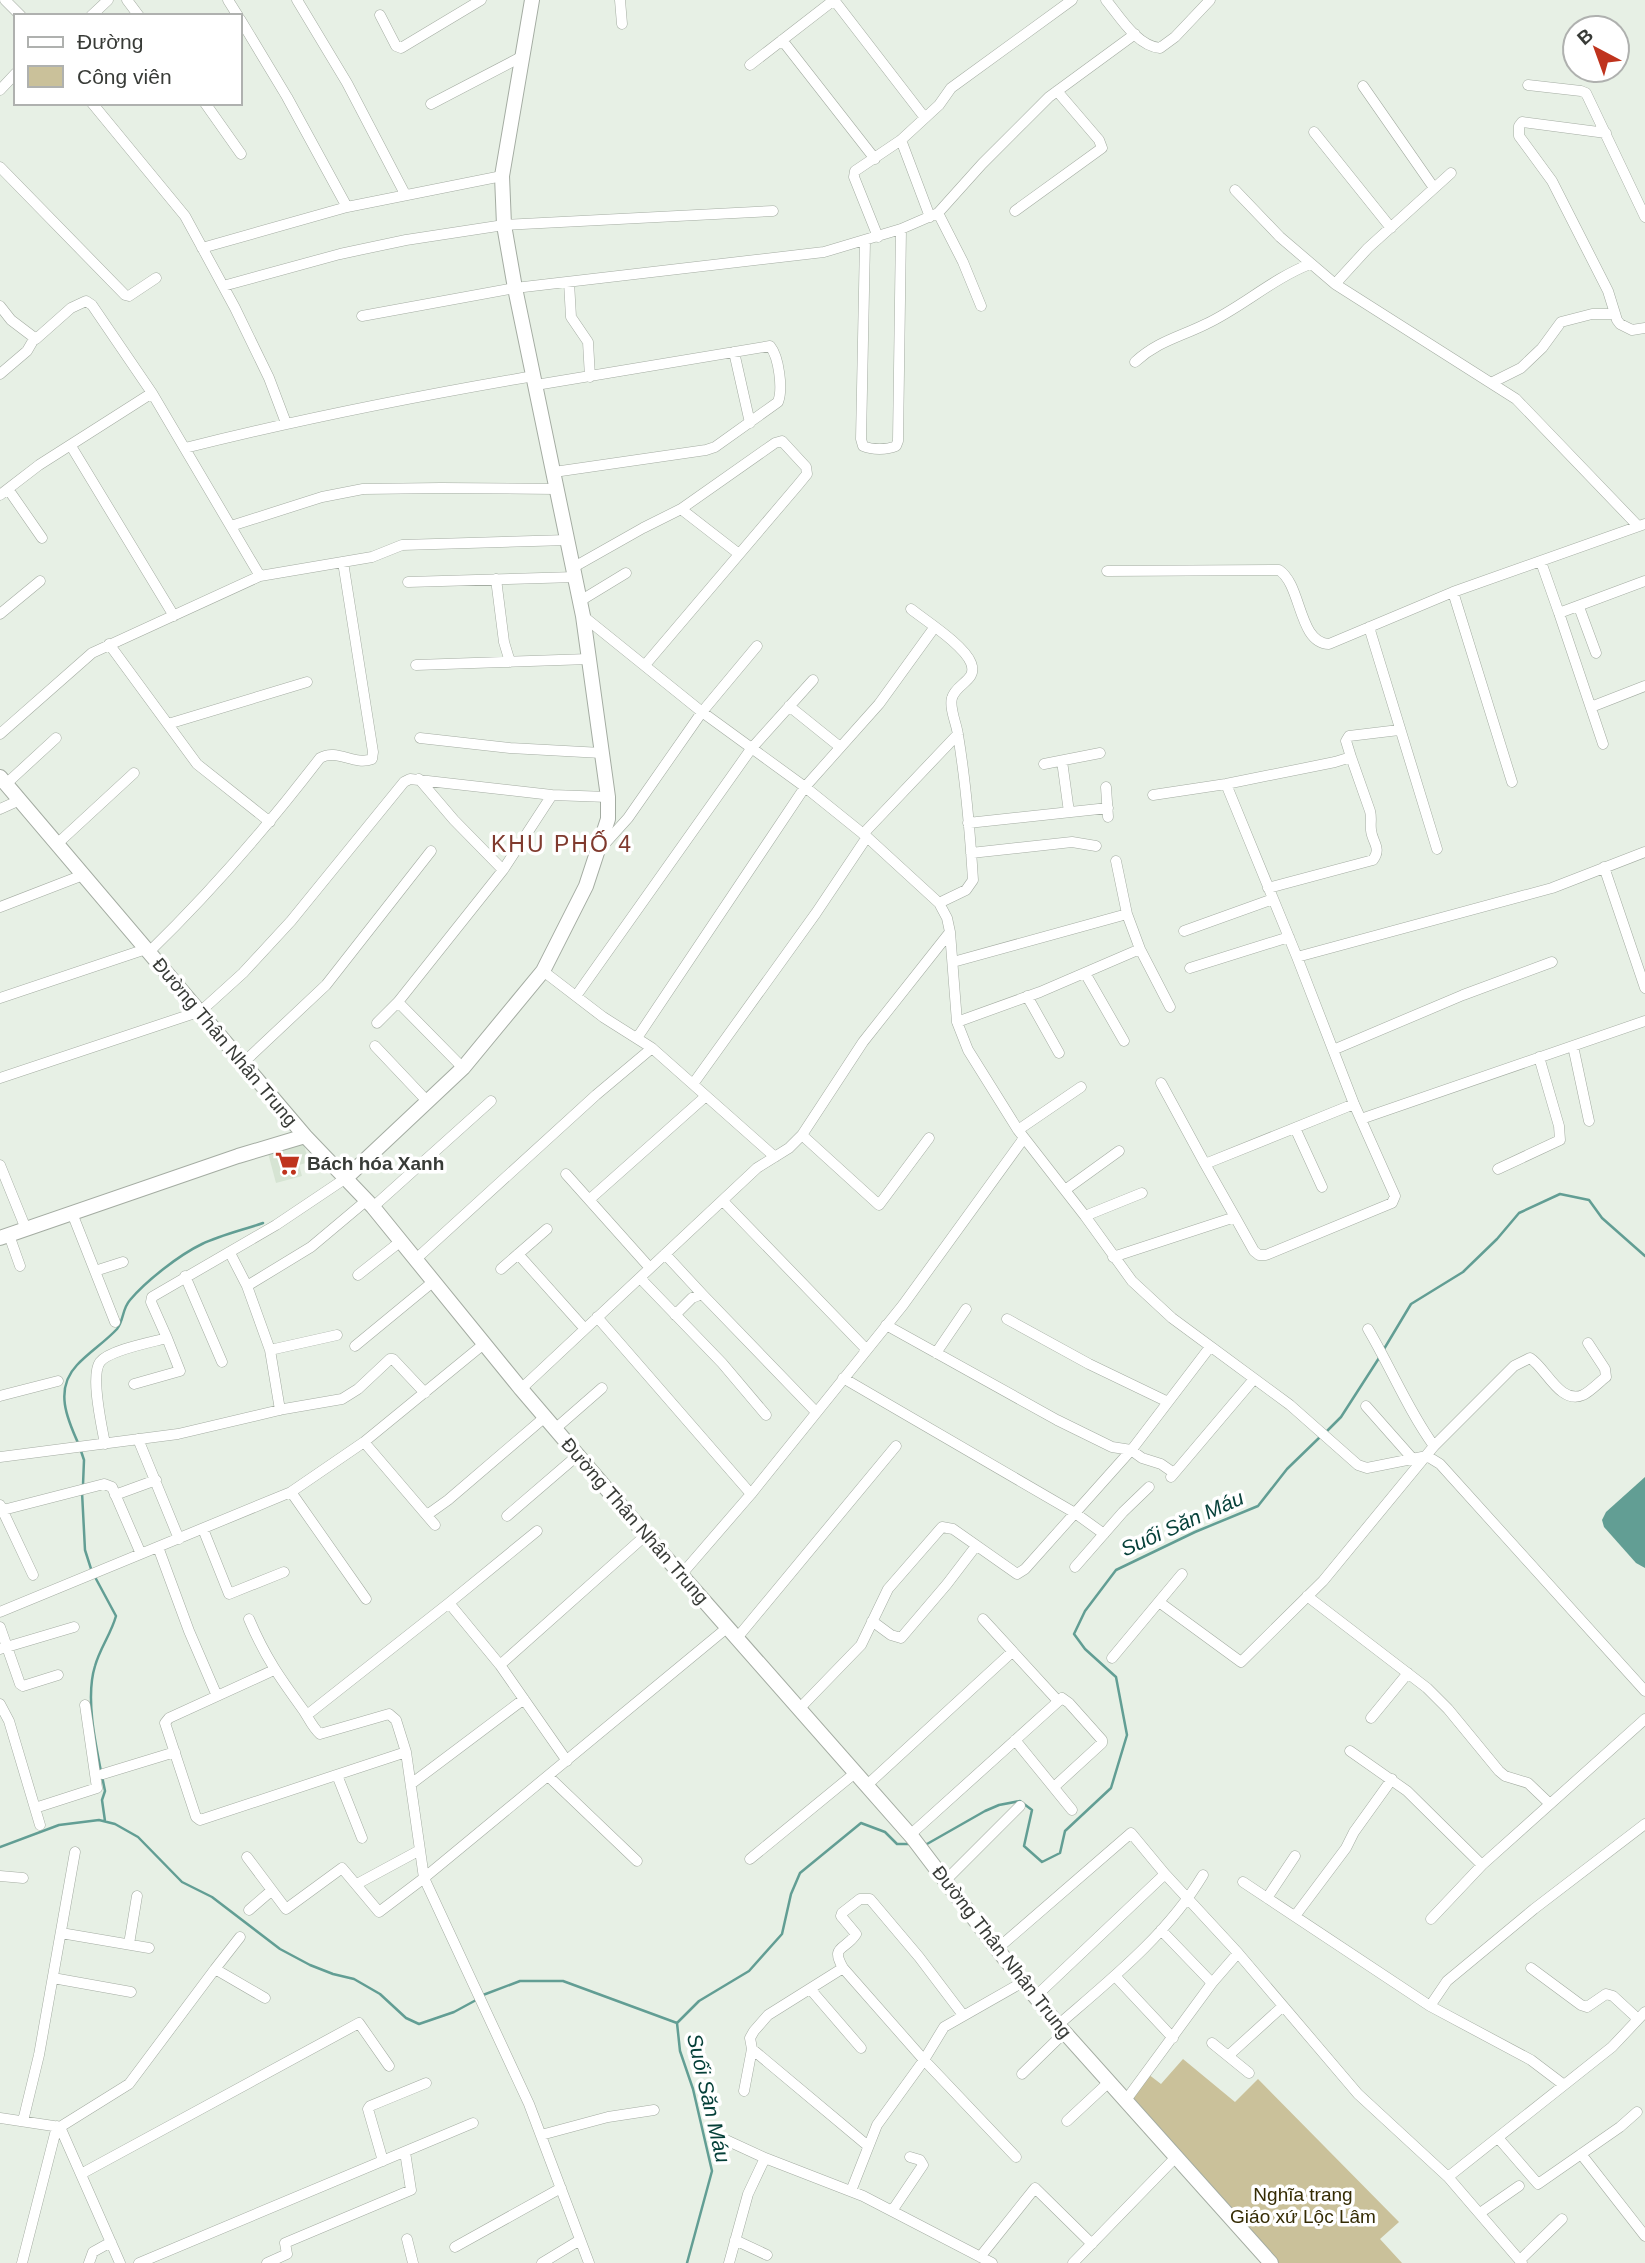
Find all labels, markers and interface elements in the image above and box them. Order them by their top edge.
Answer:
legend [14,14,242,105]
north arrow [1561,14,1631,84]
text: B [1573,24,1597,49]
text: Đường [77,30,143,53]
text: Công viên [77,65,172,88]
district label: KHU PHỐ 4 [491,830,633,857]
street label: Đường Thân Nhân Trung [149,954,301,1130]
supermarket icon: Bách hóa Xanh [273,1149,301,1177]
place label: Bách hóa Xanh [307,1153,444,1174]
street label: Đường Thân Nhân Trung [557,1434,713,1608]
water label: Suối Săn Máu [1117,1486,1247,1560]
street label: Đường Thân Nhân Trung [928,1862,1076,2042]
water label: Suối Săn Máu [683,2031,735,2165]
park label: Nghĩa trang Giáo xứ Lộc Lâm [1230,2184,1376,2227]

